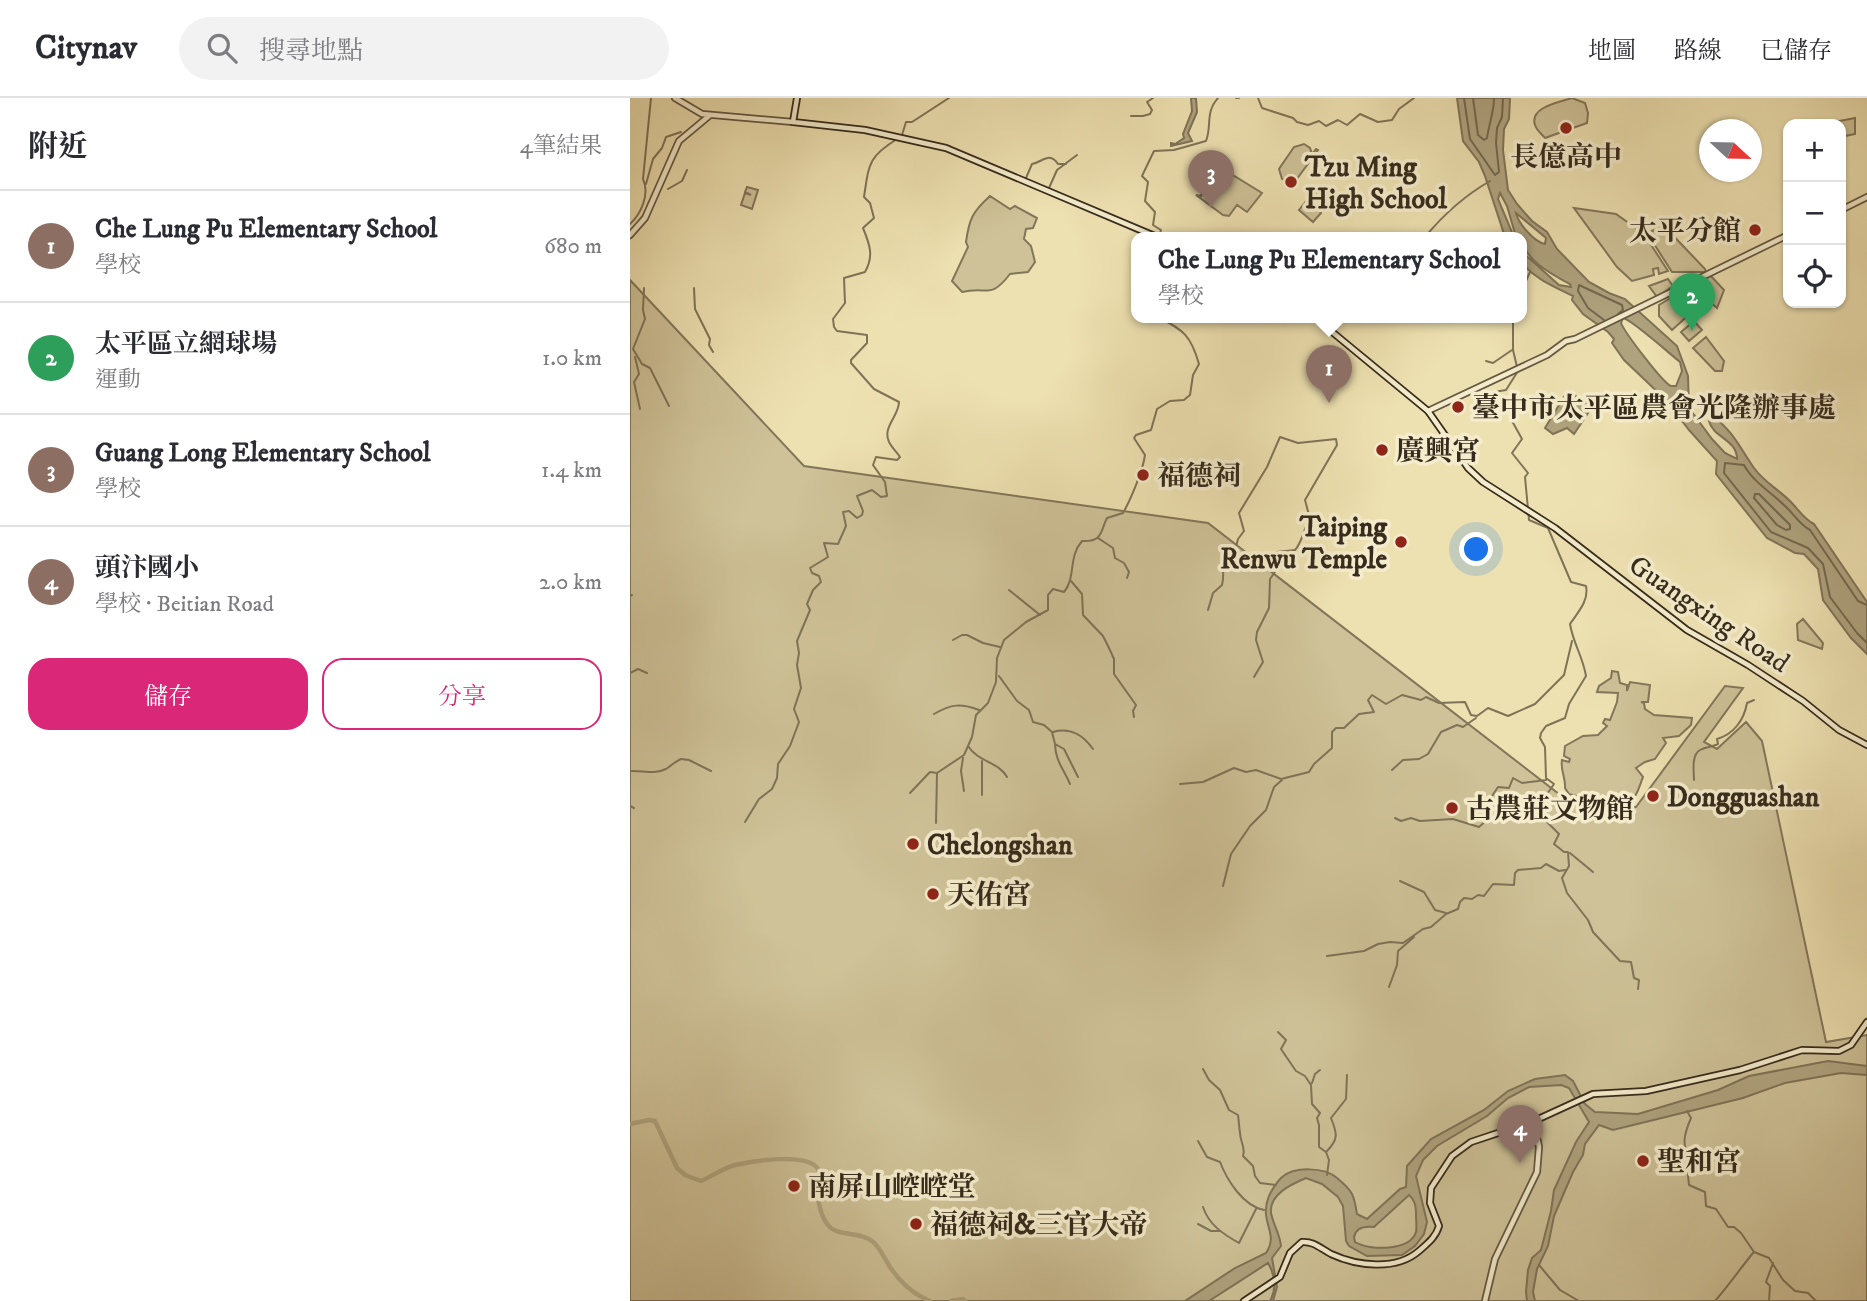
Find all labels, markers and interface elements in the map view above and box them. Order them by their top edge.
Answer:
search box [179,17,669,80]
text: Citynav [35,28,137,69]
icon: search [203,29,241,67]
text: 搜尋地點 [259,35,363,68]
text: 地圖 [1588,36,1636,66]
text: 路線 [1674,36,1722,66]
text: 已儲存 [1760,36,1832,66]
north arrow [1699,119,1762,182]
map controls [1783,119,1846,308]
button: + [1783,119,1846,182]
marker: 長億高中 [1558,120,1574,136]
text: 附近 [28,129,88,166]
text: 4筆結果 [520,132,602,161]
place label: 長億高中 [1510,140,1622,175]
pin: 3 [1188,150,1234,208]
place label: Tzu Ming High School [1304,150,1448,217]
marker: Tzu Ming High School [1283,174,1299,190]
button: − [1783,182,1846,245]
text: Che Lung Pu Elementary School [95,213,437,246]
place label: 太平分館 [1629,214,1741,249]
marker: 太平分館 [1747,222,1763,238]
text: 1 [47,232,55,261]
text: 680 m [544,232,602,261]
popup [1131,232,1527,323]
text: Che Lung Pu Elementary School [1158,244,1500,277]
button: locate [1783,245,1846,308]
text: 學校 [95,251,141,280]
pin: 2 [1669,273,1715,331]
text: 學校 [1158,282,1204,311]
text: 太平區立網球場 [95,328,277,361]
text: 2 [45,344,57,373]
text: 1.0 km [542,344,602,373]
pin: 1 [1306,345,1352,403]
text: 運動 [95,366,141,395]
place label: 臺中市太平區農會光隆辦事處 [1472,391,1836,426]
marker: 臺中市太平區農會光隆辦事處 [1450,399,1466,415]
place label: 廣興宮 [1396,434,1480,469]
text: Guang Long Elementary School [95,437,431,470]
marker: 廣興宮 [1374,442,1390,458]
text: 3 [47,456,55,485]
text: 1.4 km [541,456,602,485]
place label: 福德祠 [1157,459,1241,494]
marker: 福德祠 [1135,467,1151,483]
text: 學校 [95,475,141,504]
place label: Taiping Renwu Temple [1220,510,1388,577]
your location [1459,532,1493,566]
marker: Taiping Renwu Temple [1393,534,1409,550]
street label: Guangxing Road [1622,548,1796,681]
text: 頭汴國小 [95,552,199,585]
text: 4 [44,568,58,597]
text: 2.0 km [539,568,602,597]
text: 學校 · Beitian Road [95,590,274,619]
button: 儲存 [28,658,308,730]
button: 分享 [322,658,602,730]
place label: Dongguashan [1667,780,1820,815]
marker: Dongguashan [1645,788,1661,804]
place label: 古農莊文物館 [1466,792,1634,827]
marker: 古農莊文物館 [1444,800,1460,816]
place label: Chelongshan [927,828,1073,863]
marker: Chelongshan [905,836,921,852]
place label: 天佑宮 [947,878,1031,913]
marker: 天佑宮 [925,886,941,902]
pin: 4 [1497,1105,1543,1163]
place label: 聖和宮 [1657,1145,1741,1180]
marker: 聖和宮 [1635,1153,1651,1169]
place label: 南屏山崆崆堂 [808,1170,976,1205]
marker: 南屏山崆崆堂 [786,1178,802,1194]
place label: 福德祠&三官大帝 [930,1208,1148,1243]
marker: 福德祠&三官大帝 [908,1216,924,1232]

